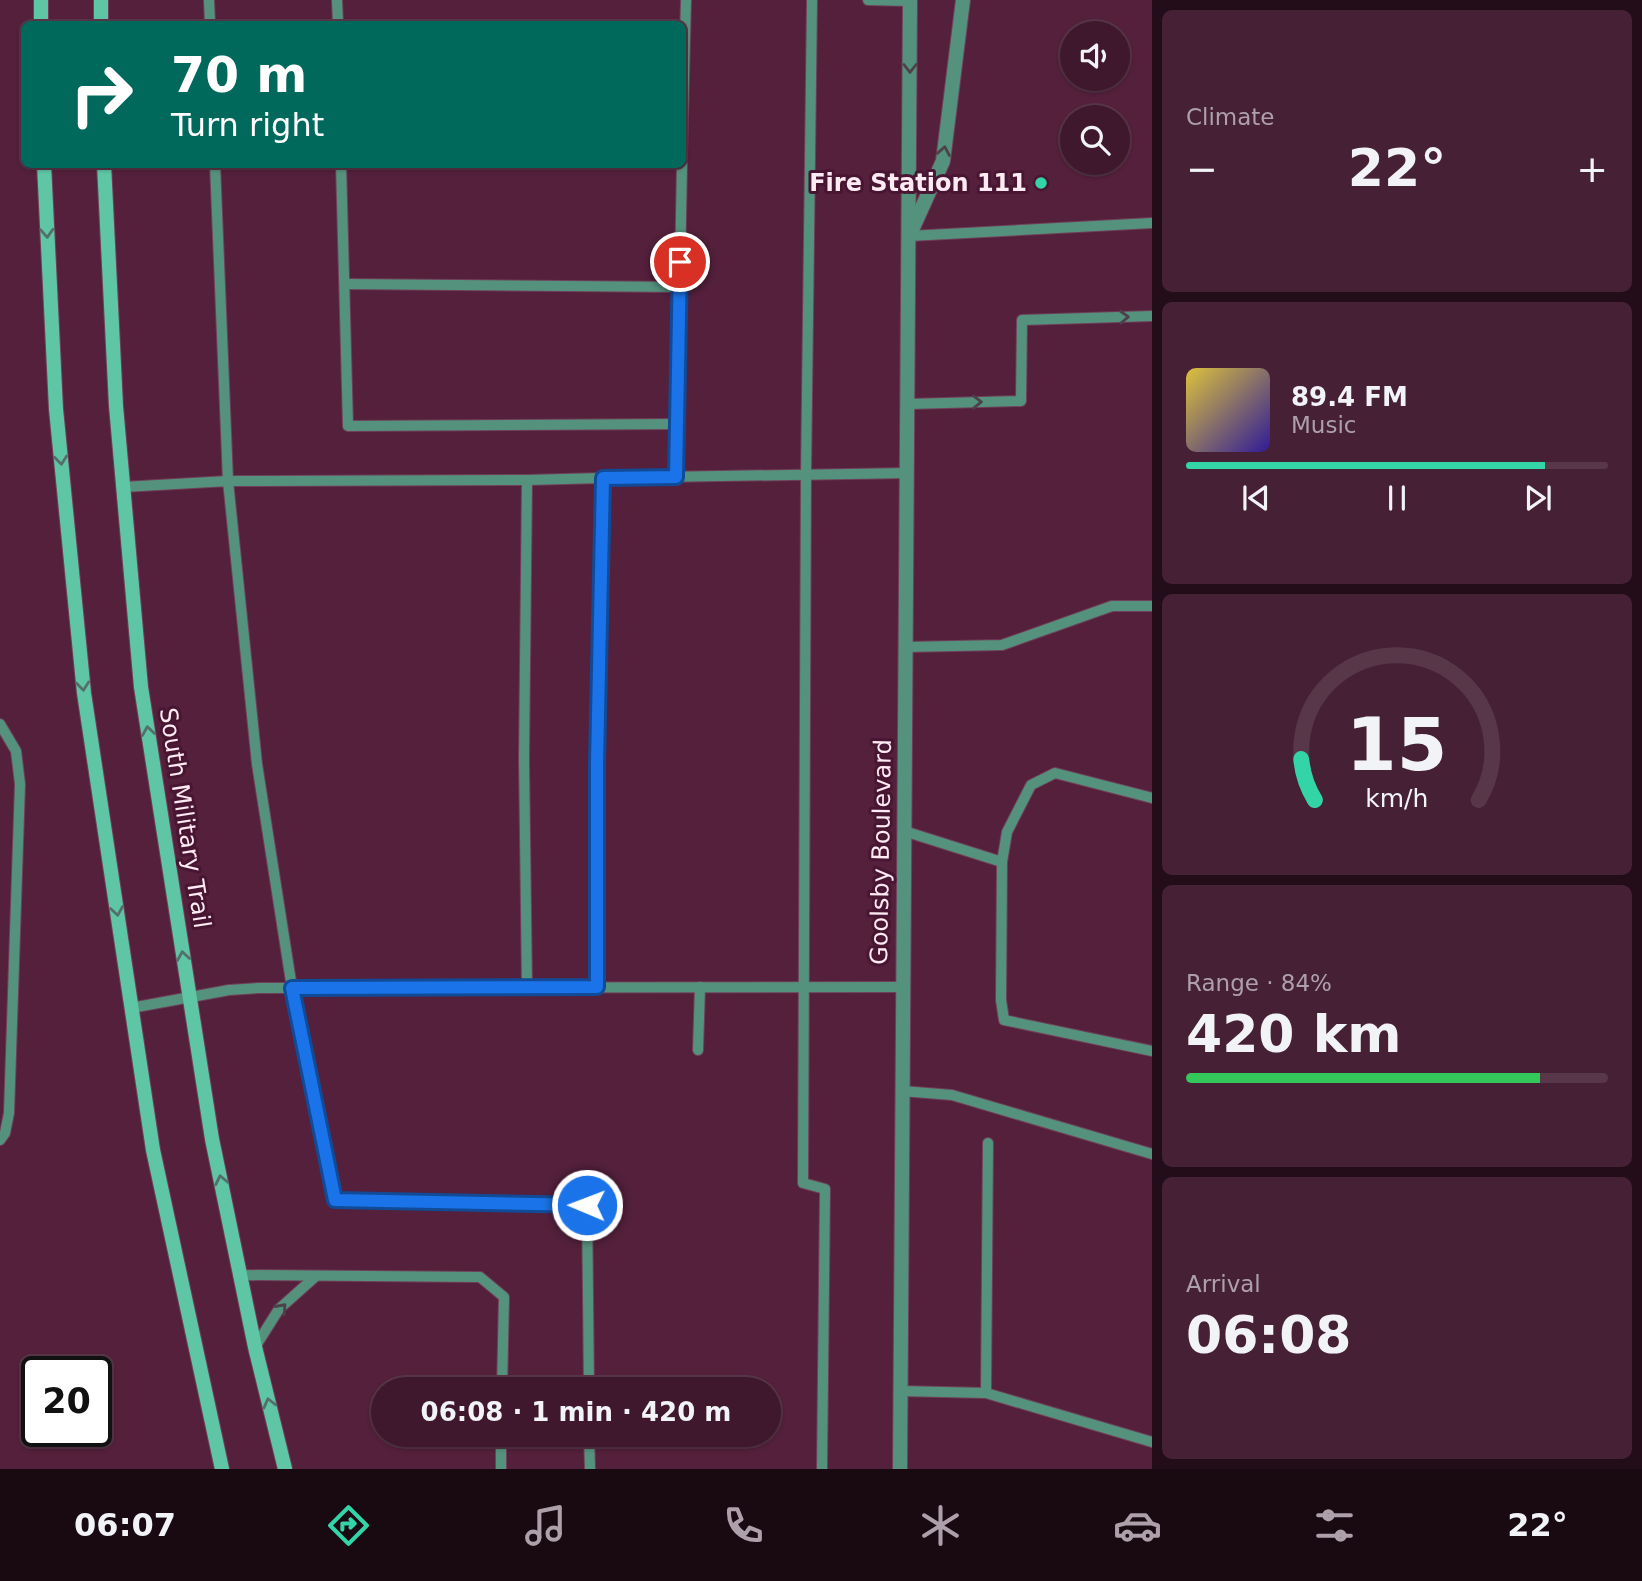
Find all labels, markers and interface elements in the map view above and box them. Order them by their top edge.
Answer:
map controls [1060,21,1130,175]
button: sound [1060,21,1130,91]
text: 70 m [171,47,307,104]
icon: right [56,49,147,140]
one-way arrow [902,63,918,74]
text: Climate [1186,104,1275,130]
button: search [1060,105,1130,175]
text: Turn right [171,106,324,144]
text: 22° [1348,138,1446,198]
one-way arrow [936,145,951,157]
text: − [1186,147,1218,191]
text: + [1576,147,1608,191]
place label: Fire Station 111 [809,169,1027,197]
marker: Fire Station 111 [1033,175,1049,191]
one-way arrow [40,227,55,238]
pin [650,232,710,292]
icon: arrive [661,243,699,281]
one-way arrow [1120,309,1130,325]
text: 89.4 FM [1291,382,1408,412]
one-way arrow [972,394,983,410]
text: Music [1291,412,1356,438]
one-way arrow [53,455,68,466]
icon: previous [1237,479,1275,517]
icon: pause [1378,479,1416,517]
icon: next [1519,479,1557,517]
one-way arrow [75,681,90,692]
text: 15 [1346,703,1448,788]
street label: South Military Trail [154,706,216,930]
one-way arrow [141,725,156,737]
street label: Goolsby Boulevard [865,739,897,965]
text: km/h [1365,784,1429,813]
one-way arrow [109,905,124,917]
one-way arrow [176,950,191,962]
text: Range · 84% [1186,970,1332,996]
text: 420 km [1186,1004,1401,1064]
position arrow [550,1168,624,1242]
one-way arrow [214,1174,229,1186]
text: Arrival [1186,1271,1261,1297]
one-way arrow [274,1303,286,1316]
text: 06:08 [1186,1305,1352,1365]
speed limit sign: 20 [21,1356,112,1447]
one-way arrow [263,1397,277,1409]
text: 06:08 · 1 min · 420 m [421,1397,731,1427]
icon: directions [324,1501,373,1550]
icon: music [521,1501,570,1550]
icon: phone [719,1501,768,1550]
icon: climate [916,1501,965,1550]
icon: car [1113,1501,1162,1550]
icon: filters [1310,1501,1359,1550]
text: 06:07 [74,1506,176,1544]
text: 22° [1507,1506,1568,1544]

